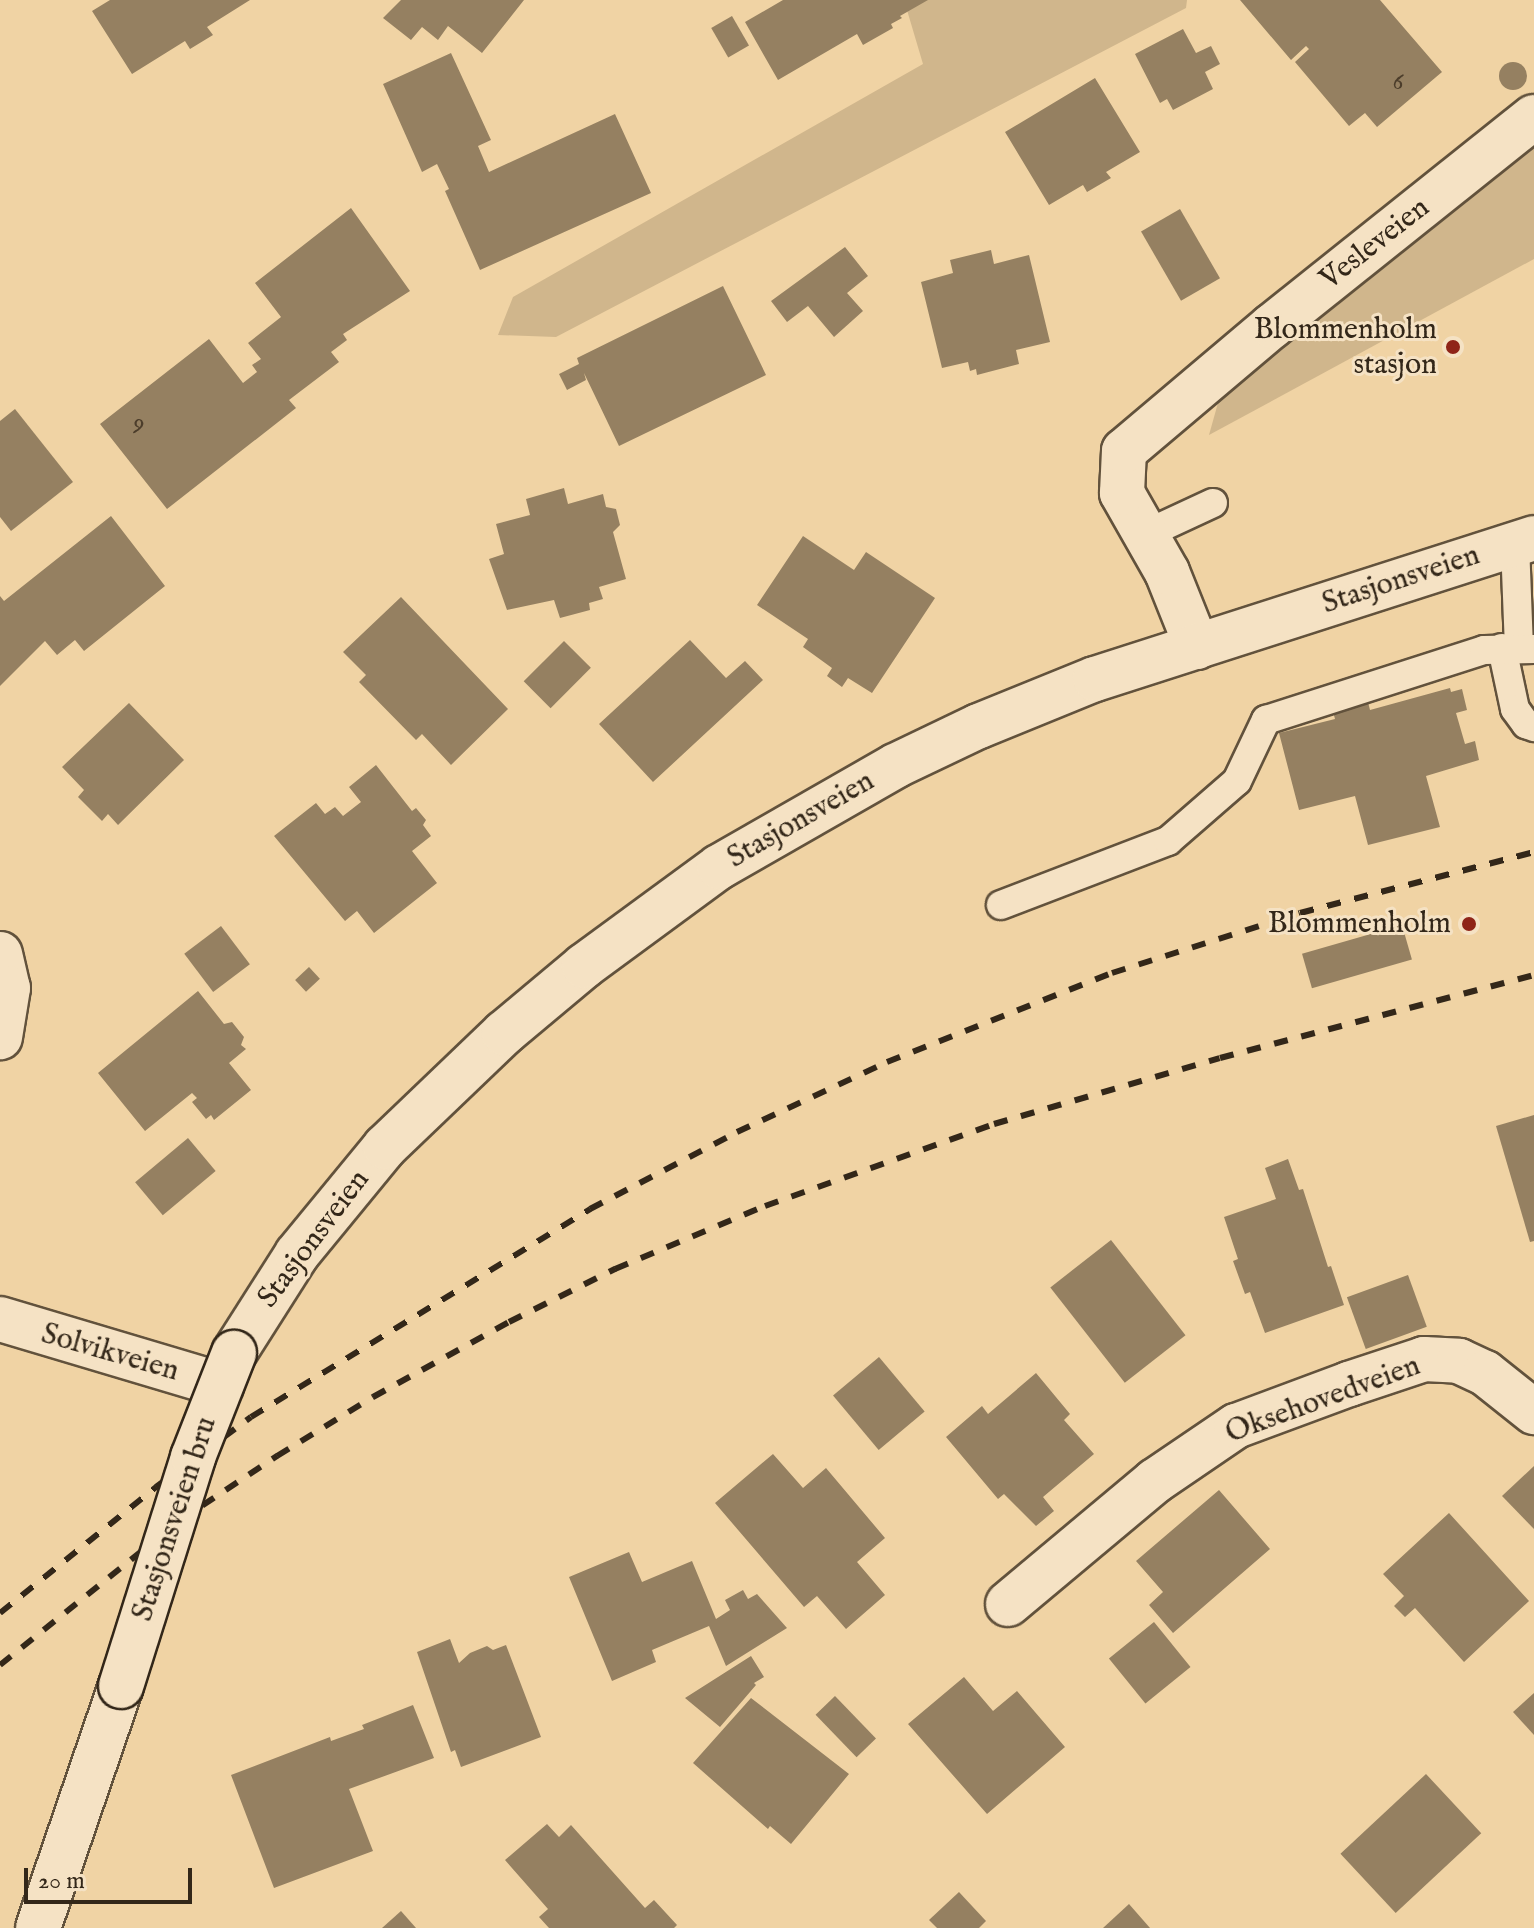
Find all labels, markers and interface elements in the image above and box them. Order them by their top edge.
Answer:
house number: 6 [1393,66,1403,98]
street label: Vesleveien [1313,190,1437,298]
place label: Blommenholm stasjon [1254,312,1437,382]
marker: Blommenholm stasjon [1444,338,1462,356]
house number: 9 [133,407,145,439]
street label: Stasjonsveien [1318,538,1484,622]
street label: Stasjonsveien [721,764,881,876]
place label: Blommenholm [1268,906,1451,942]
marker: Blommenholm [1458,913,1480,935]
street label: Stasjonsveien [250,1163,378,1315]
street label: Solvikveien [37,1316,183,1390]
street label: Oksehovedveien [1221,1348,1425,1452]
street label: Stasjonsveien bru [125,1412,225,1626]
scale bar [28,1852,196,1902]
text: 20 m [38,1866,85,1897]

